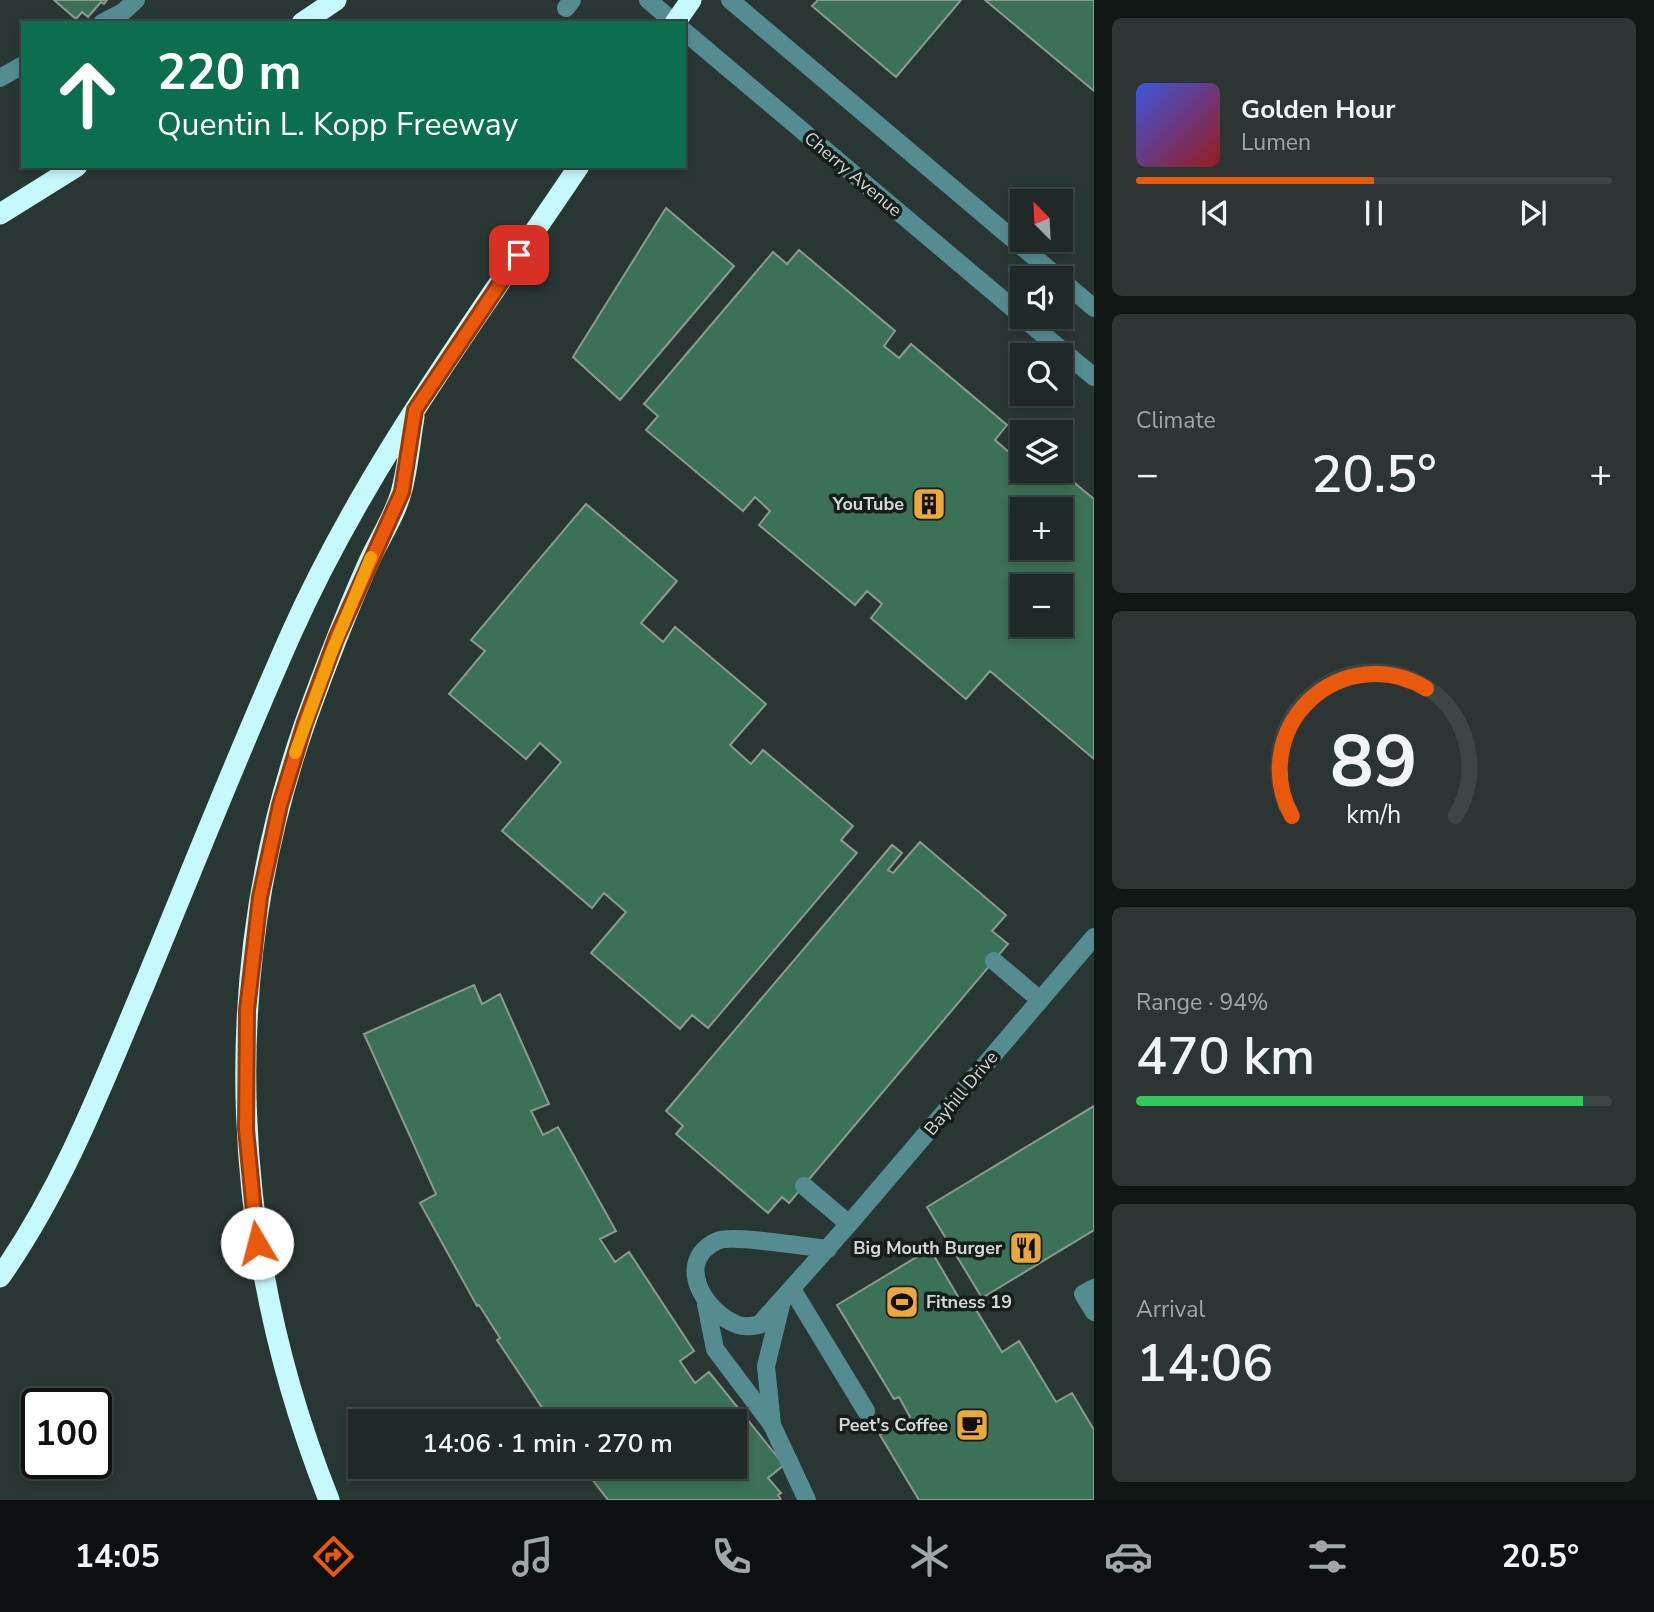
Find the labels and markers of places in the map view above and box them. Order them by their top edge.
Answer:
pin [489,225,549,285]
building icon: YouTube [910,485,948,523]
place label: YouTube [832,492,904,516]
restaurant icon: Big Mouth Burger [1007,1229,1045,1267]
place label: Big Mouth Burger [853,1236,1002,1260]
sports icon: Fitness 19 [883,1283,921,1321]
place label: Fitness 19 [926,1290,1012,1314]
cafe icon: Peet's Coffee [953,1406,991,1444]
place label: Peet's Coffee [838,1413,948,1437]

